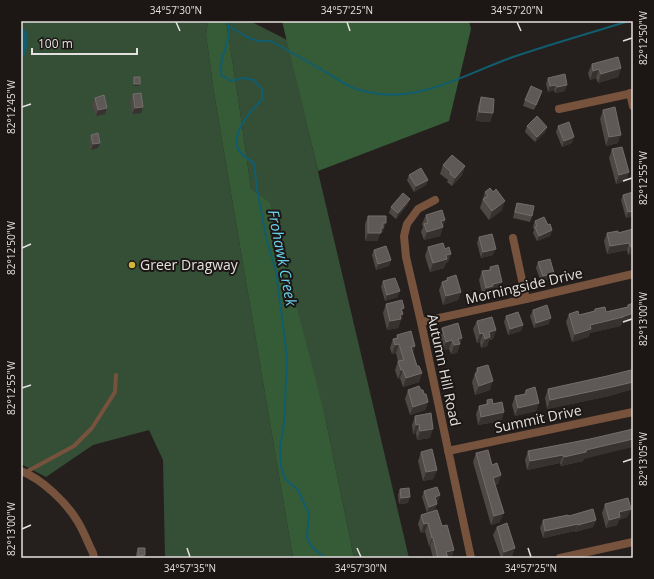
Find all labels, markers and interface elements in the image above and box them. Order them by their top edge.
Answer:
text: 34°57'30"N [150,3,202,17]
text: 34°57'25"N [321,3,373,17]
text: 34°57'20"N [491,3,543,17]
text: 82°12'50"W [636,10,650,65]
scale bar [32,30,137,56]
text: 100 m [38,35,73,52]
text: 82°12'45"W [4,79,18,134]
text: 82°12'55"W [636,150,650,205]
water label: Frohawk Creek [264,208,302,308]
text: 82°12'50"W [4,220,18,275]
place label: Greer Dragway [140,255,239,274]
marker: Greer Dragway [127,260,137,270]
street label: Morningside Drive [463,263,584,308]
text: 82°13'00"W [636,291,650,346]
street label: Autumn Hill Road [423,312,466,428]
text: 82°12'55"W [4,360,18,415]
street label: Summit Drive [493,400,583,437]
text: 82°13'05"W [636,431,650,486]
text: 82°13'00"W [4,501,18,556]
text: 34°57'35"N [164,561,216,575]
text: 34°57'30"N [335,561,387,575]
text: 34°57'25"N [505,561,557,575]

